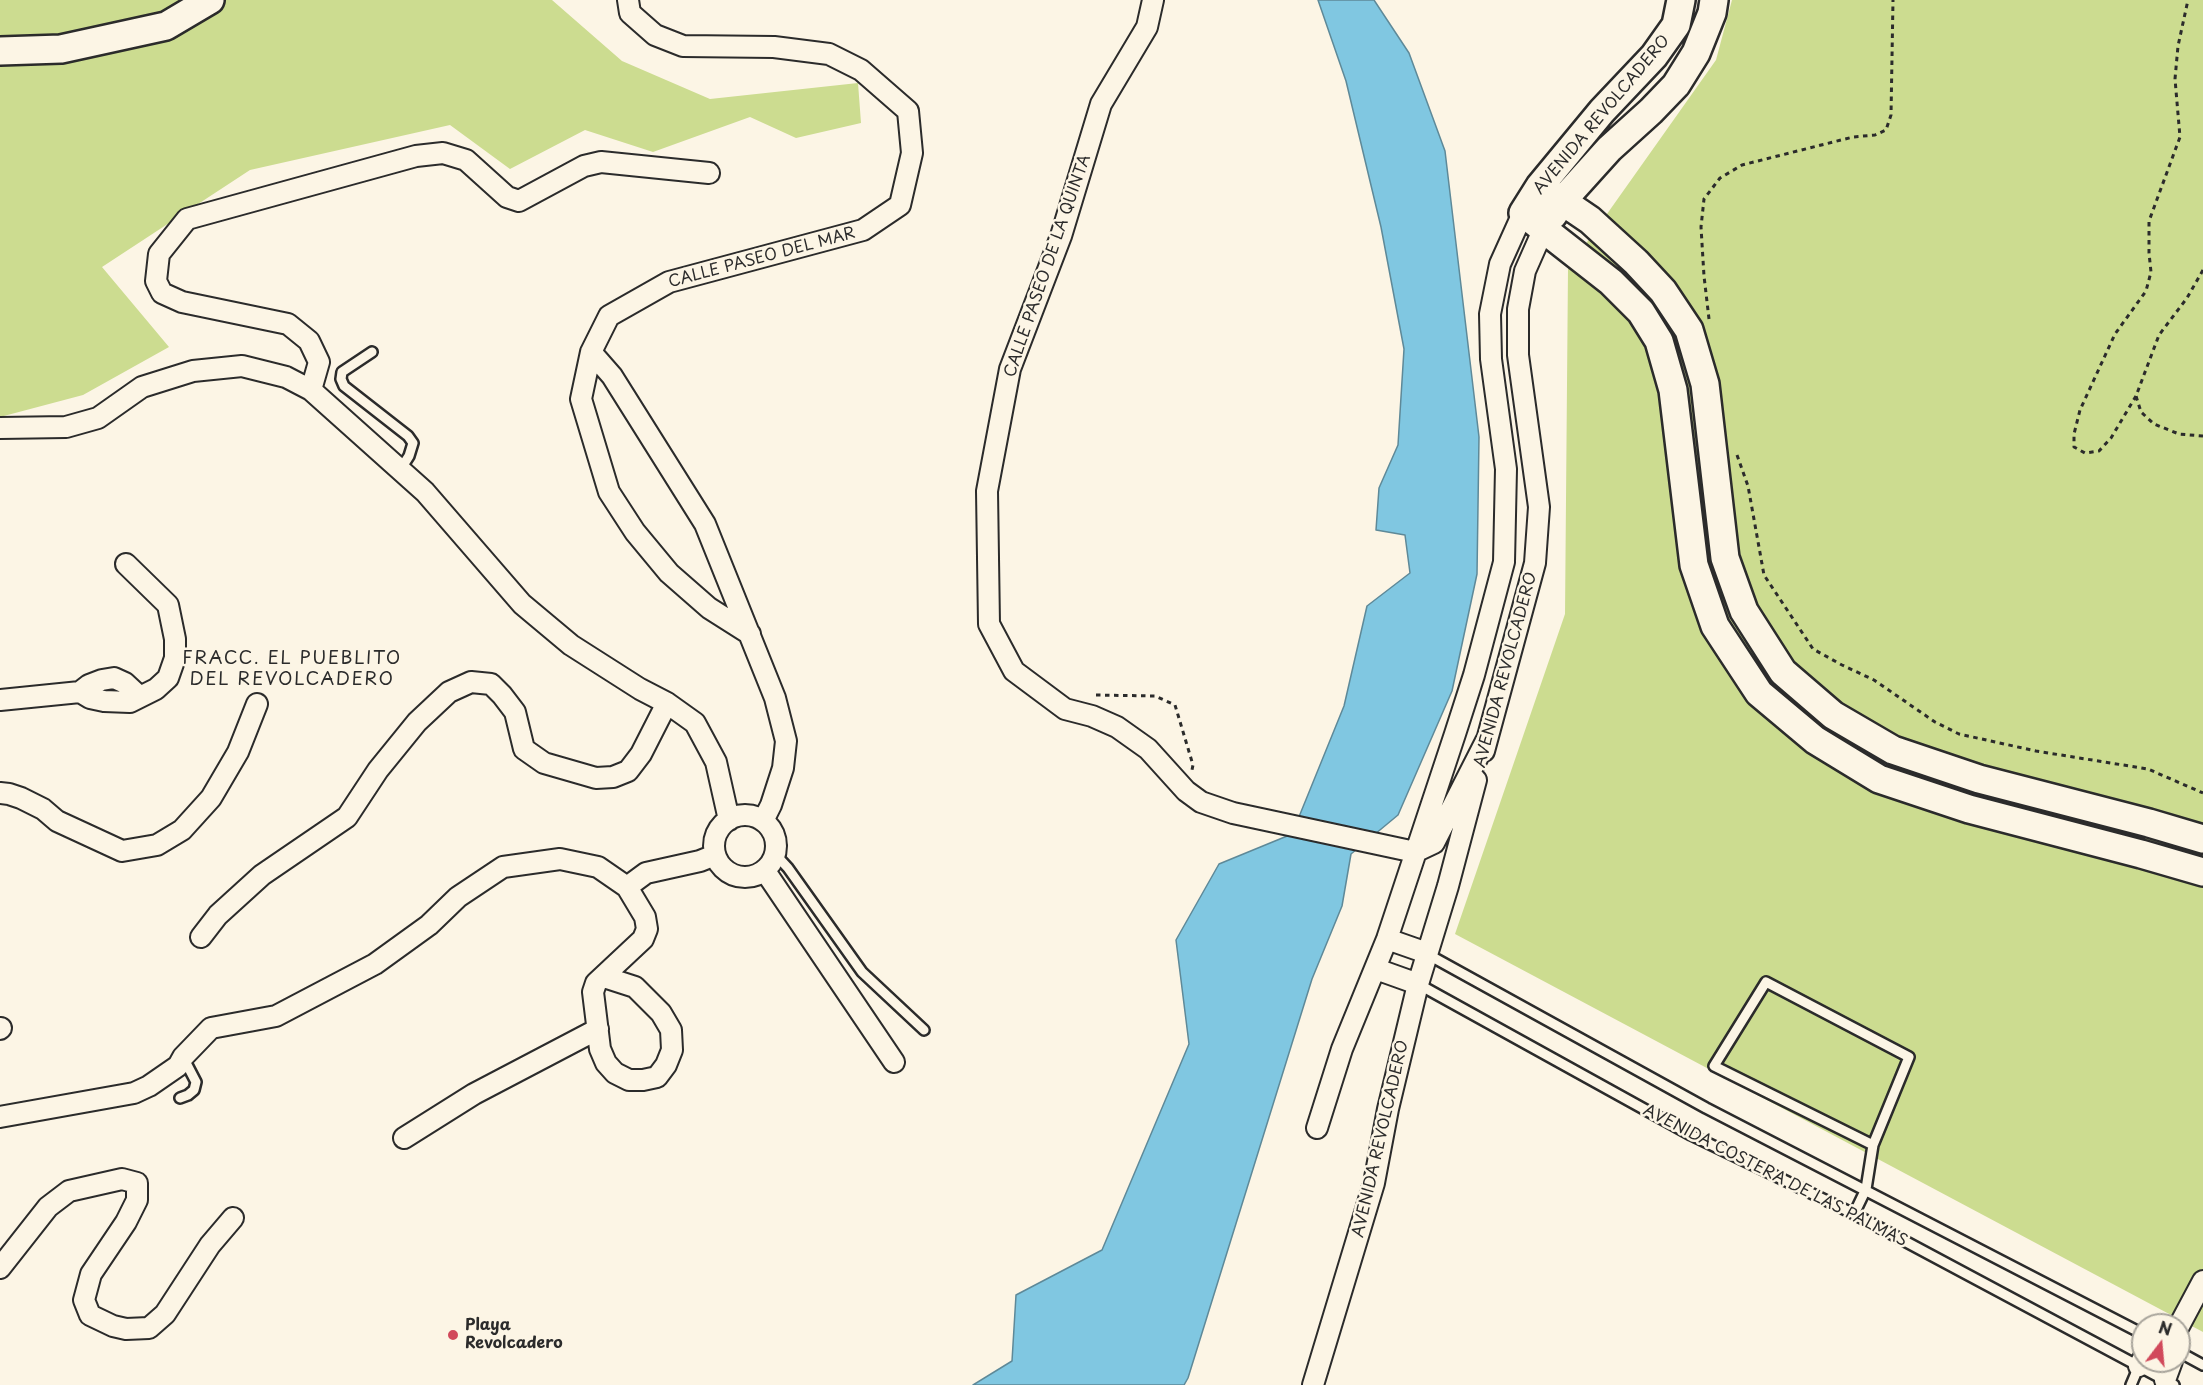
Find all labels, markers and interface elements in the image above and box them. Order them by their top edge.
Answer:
street label: AVENIDA REVOLCADERO [1530,32,1674,198]
street label: CALLE PASEO DE LA QUINTA [1001,152,1095,380]
street label: CALLE PASEO DEL MAR [666,224,858,292]
street label: AVENIDA REVOLCADERO [1471,570,1541,770]
district label: FRACC. EL PUEBLITO DEL REVOLCADERO [183,648,401,690]
street label: AVENIDA REVOLCADERO [1349,1039,1413,1239]
street label: AVENIDA COSTERA DE LAS PALMAS [1640,1101,1910,1251]
north arrow [2131,1313,2191,1373]
text: N [2156,1314,2175,1341]
place label: Playa Revolcadero [465,1316,563,1354]
marker: Playa Revolcadero [446,1328,460,1342]

